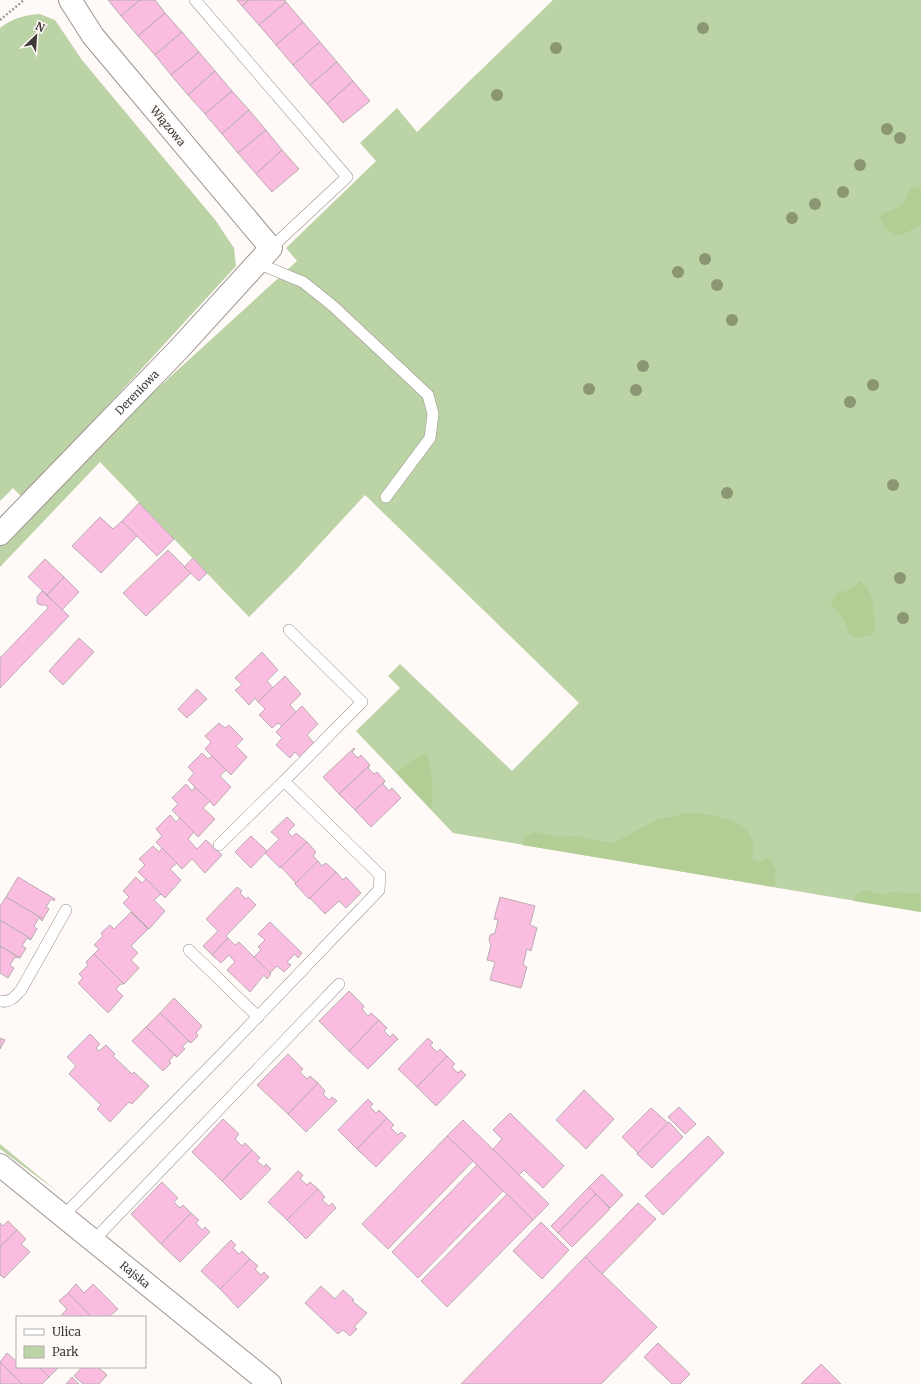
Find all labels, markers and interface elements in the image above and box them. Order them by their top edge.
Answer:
north arrow [16,16,56,56]
text: N [33,19,47,35]
street label: Wiązowa [147,102,189,149]
street label: Dereniowa [112,367,162,418]
street label: Rajska [117,1258,153,1291]
legend [16,1316,146,1368]
text: Ulica [52,1324,81,1339]
text: Park [52,1344,79,1359]

